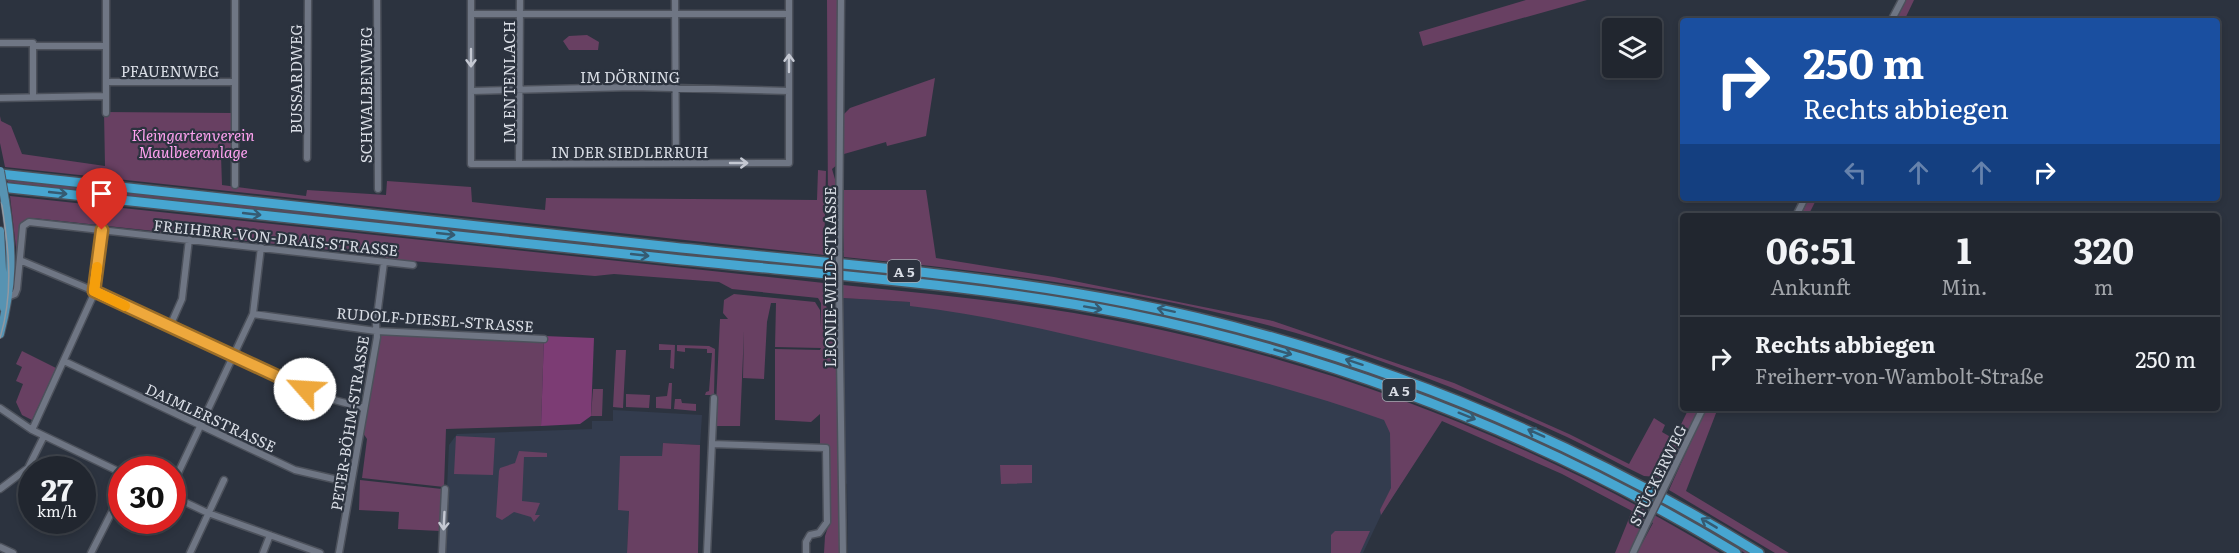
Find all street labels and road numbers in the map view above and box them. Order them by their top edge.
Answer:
street label: IM ENTENLACH [497,21,520,143]
street label: BUSSARDWEG [284,24,307,134]
street label: SCHWALBENWEG [354,27,377,163]
street label: PFAUENWEG [121,59,219,82]
street label: IM DÖRNING [580,65,680,88]
street label: IN DER SIEDLERRUH [551,140,709,163]
street label: LEONIE-WILD-STRASSE [818,187,841,367]
street label: FREIHERR-VON-DRAIS-STRASSE [153,213,399,261]
road number: A 5 [888,260,920,282]
street label: RUDOLF-DIESEL-STRASSE [336,301,534,337]
street label: PETER-BÖHM-STRASSE [324,334,374,512]
street label: DAIMLERSTRASSE [142,377,280,457]
road number: A 5 [1382,379,1416,401]
street label: STÜCKERWEG [1622,420,1692,530]

